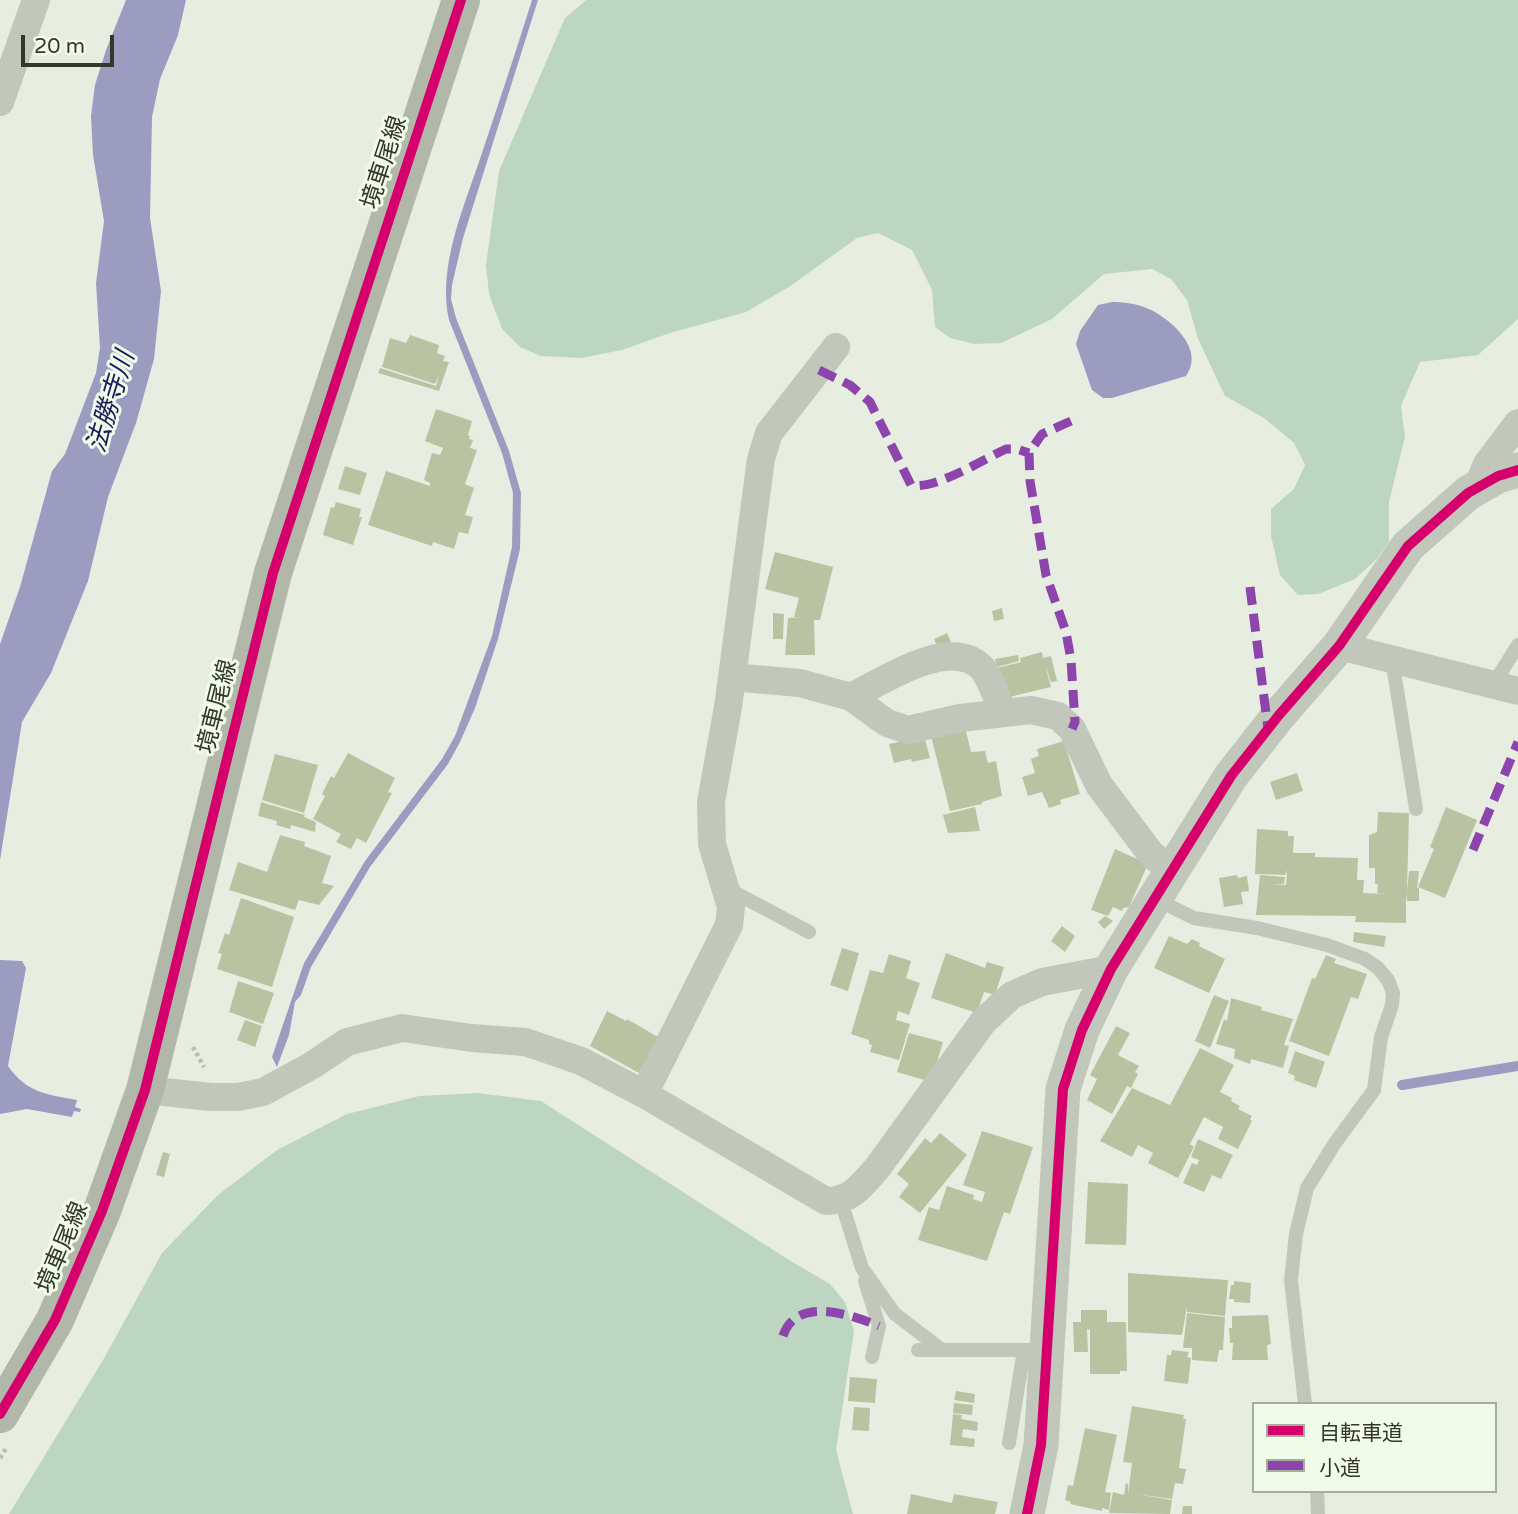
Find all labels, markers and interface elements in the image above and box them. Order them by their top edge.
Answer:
scale bar [24,21,117,65]
text: 20 m [34,34,85,59]
street label: 境車尾線 [356,113,414,213]
water label: 法勝寺川 [82,348,142,456]
street label: 境車尾線 [192,657,244,757]
street label: 境車尾線 [31,1198,95,1298]
legend [1252,1402,1497,1493]
text: 自転車道 [1319,1421,1403,1446]
text: 小道 [1319,1456,1361,1481]

